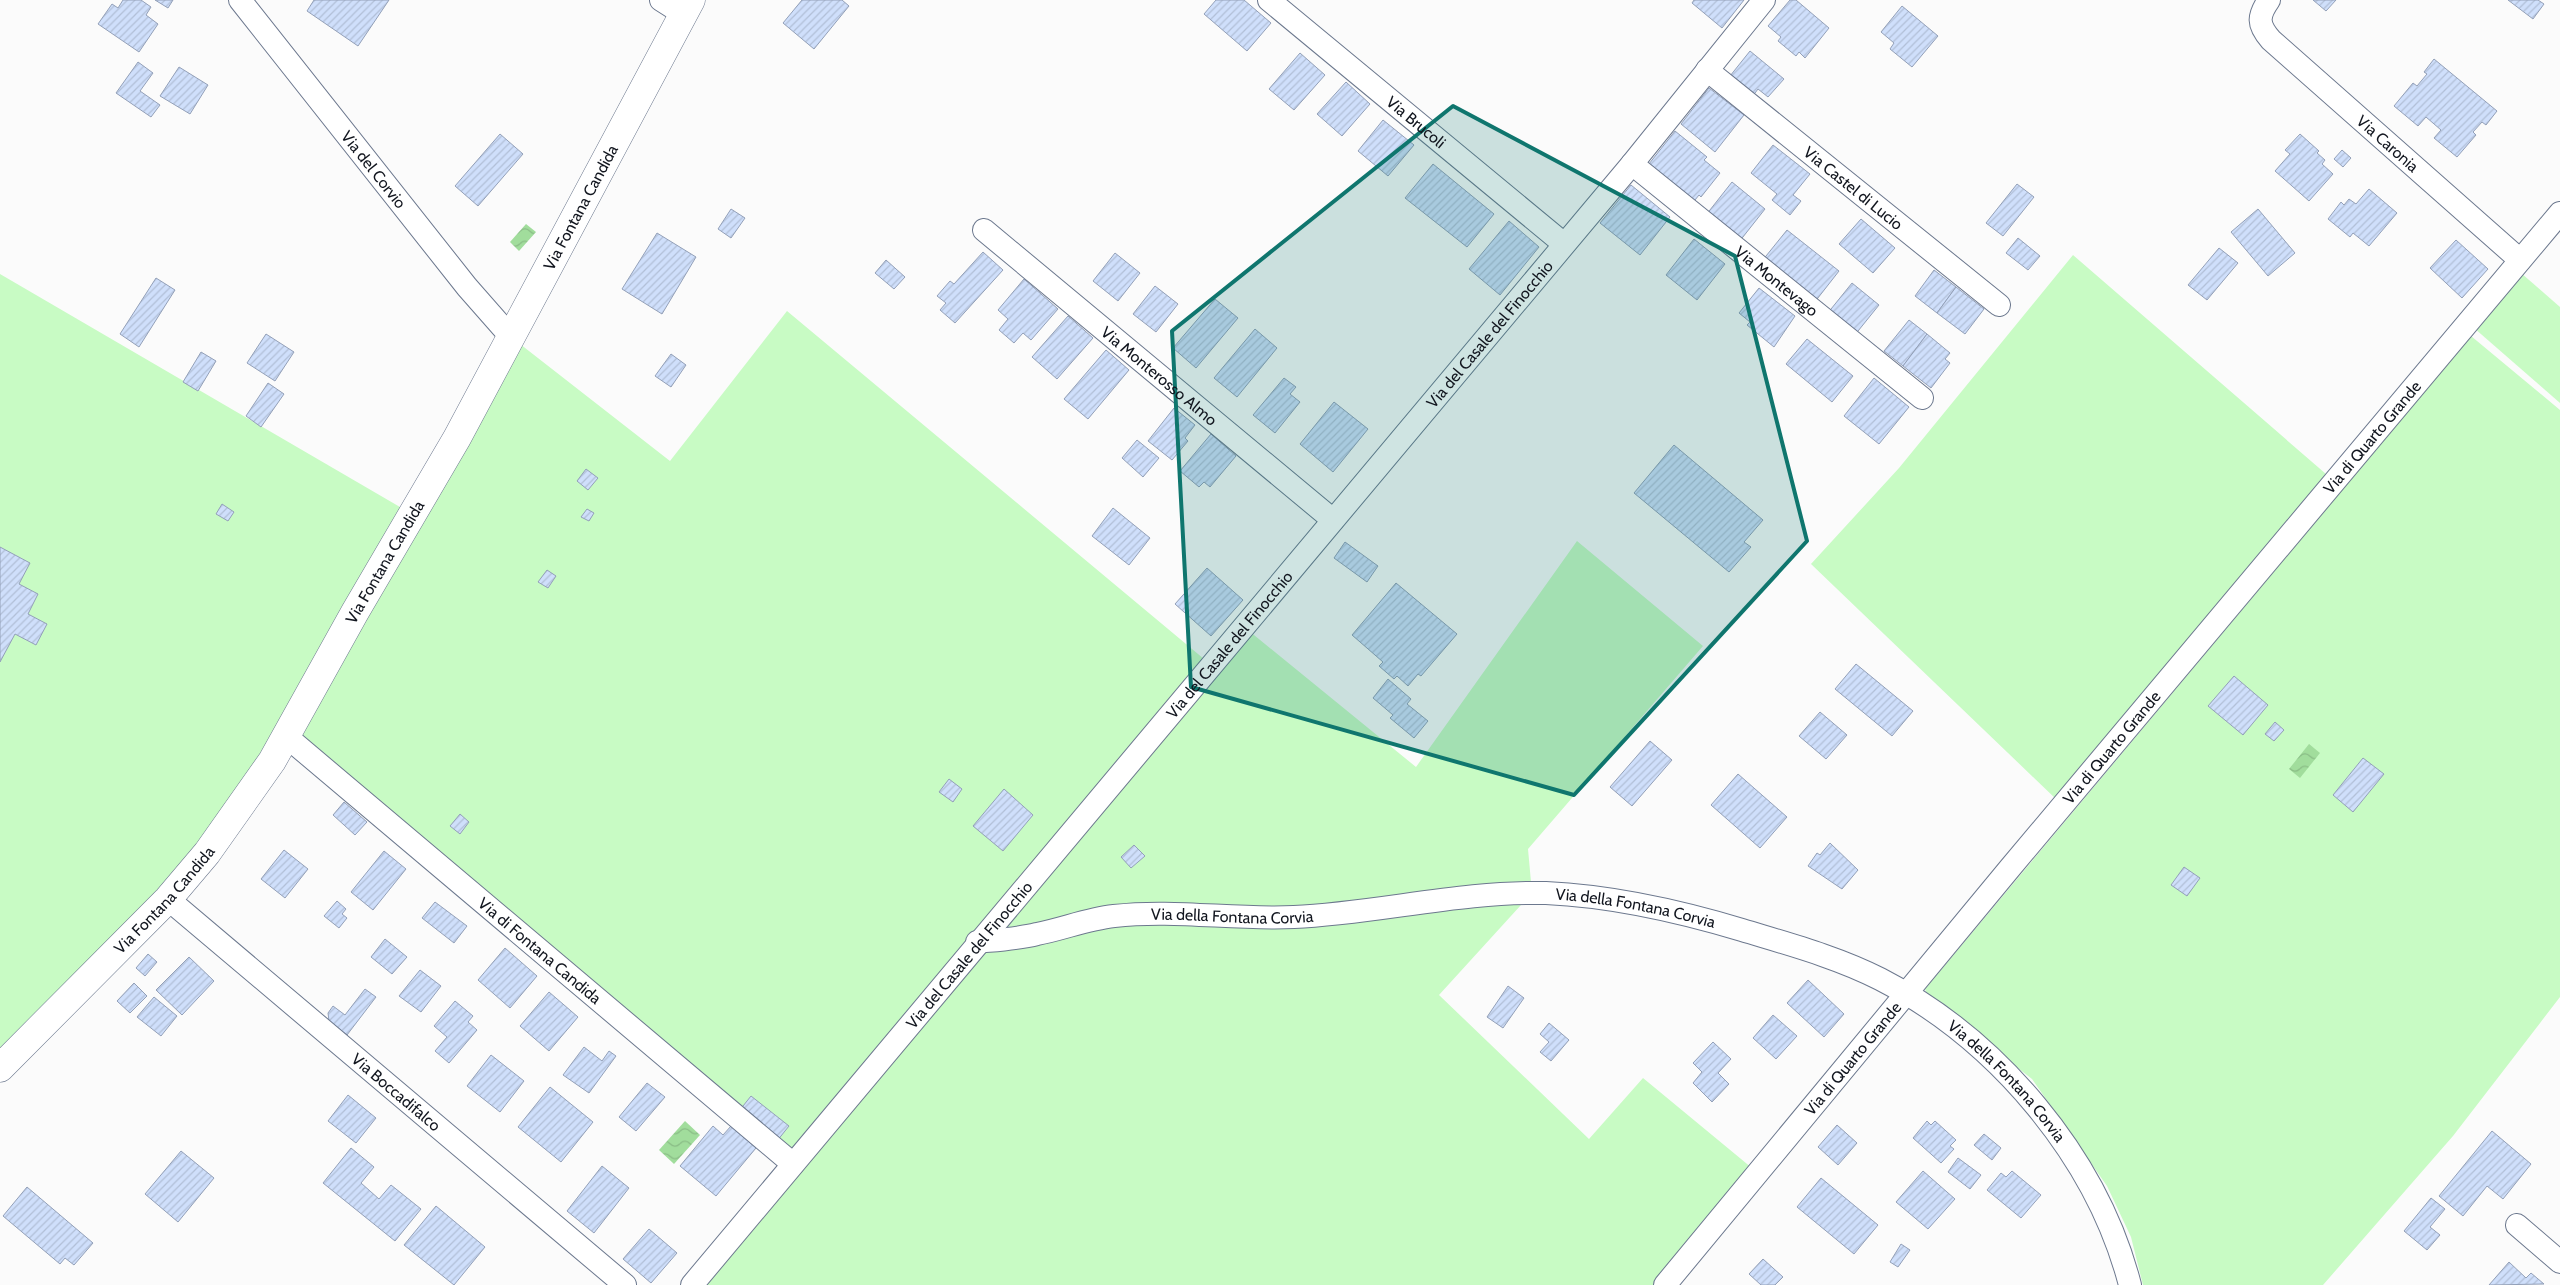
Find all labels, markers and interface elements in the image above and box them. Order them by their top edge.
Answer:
street label: Via Brucoli [1382,92,1449,152]
street label: Via Caronia [2353,111,2423,176]
street label: Via del Corvio [337,127,410,212]
street label: Via Fontana Candida [539,141,622,273]
street label: Via Castel di Lucio [1800,143,1907,234]
street label: Via Montevago [1731,242,1822,321]
street label: Via del Casale del Finocchio [1423,257,1557,412]
street label: Via Monterosso Almo [1097,322,1221,430]
street label: Via di Quarto Grande [2319,377,2425,498]
street label: Via Fontana Candida [342,497,428,627]
street label: Via del Casale del Finocchio [1162,567,1297,722]
street label: Via di Quarto Grande [2059,687,2165,808]
street label: Via Fontana Candida [110,843,219,958]
street label: Via del Casale del Finocchio [902,877,1037,1033]
street label: Via della Fontana Corvia [1555,885,1718,932]
street label: Via di Fontana Candida [474,894,605,1008]
street label: Via della Fontana Corvia [1151,905,1314,928]
street label: Via di Quarto Grande [1800,998,1905,1119]
street label: Via della Fontana Corvia [1944,1016,2069,1146]
street label: Via Boccadifalco [348,1049,445,1135]

